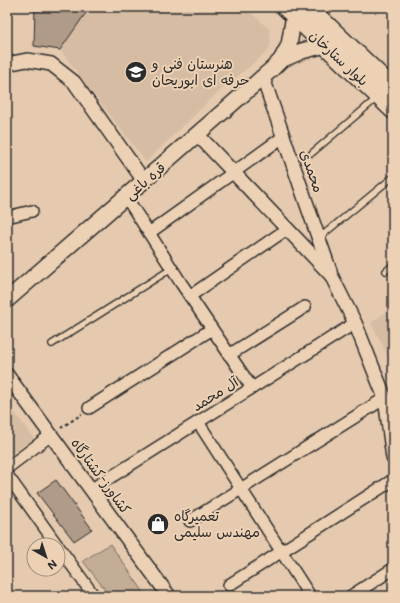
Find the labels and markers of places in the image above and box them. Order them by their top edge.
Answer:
place label: هنرستان فنی و حرفه ای ابوریحان [151,54,250,89]
school or university icon: هنرستان فنی و حرفه ای ابوریحان [123,59,149,85]
place label: تعمیرگاه مهندس سلیمی [174,506,260,541]
shop icon: تعمیرگاه مهندس سلیمی [145,511,171,537]

